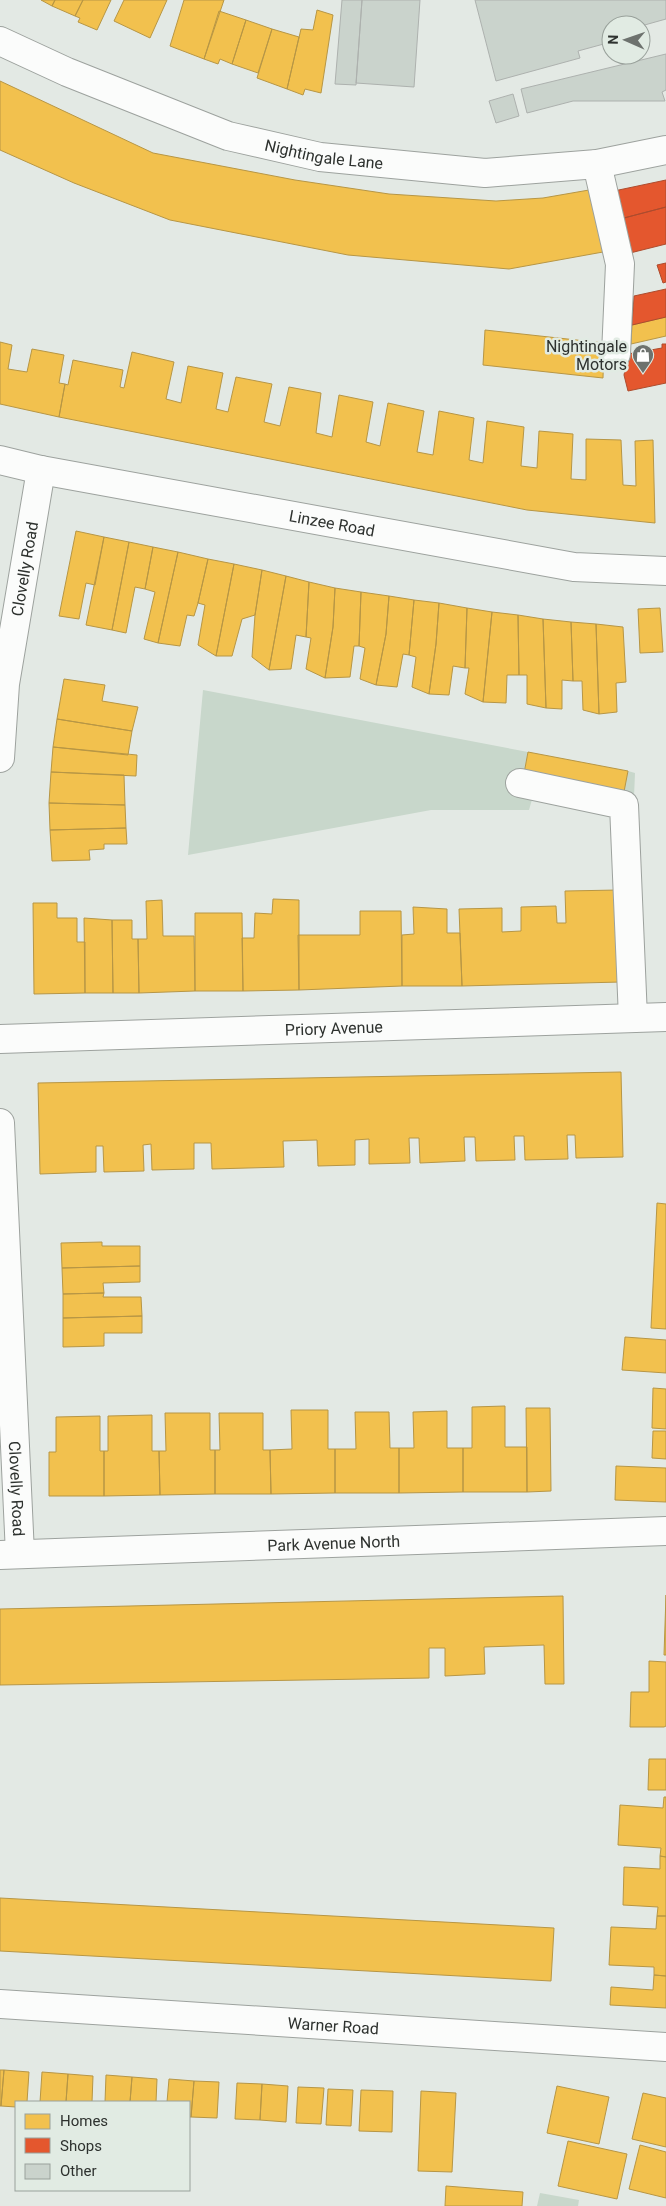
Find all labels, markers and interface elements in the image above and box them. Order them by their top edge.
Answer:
north arrow [601,15,651,65]
text: N [605,34,621,45]
street label: Nightingale Lane [263,135,384,173]
place label: Nightingale Motors [546,337,627,374]
shop icon: Nightingale Motors [631,343,655,374]
street label: Linzee Road [288,506,376,540]
street label: Clovelly Road [7,520,42,617]
street label: Priory Avenue [285,1017,383,1039]
street label: Clovelly Road [5,1440,29,1537]
street label: Park Avenue North [267,1531,401,1555]
street label: Warner Road [287,2013,380,2038]
legend [15,2101,190,2191]
text: Homes [60,2112,108,2130]
text: Shops [60,2137,102,2155]
text: Other [60,2162,97,2180]

